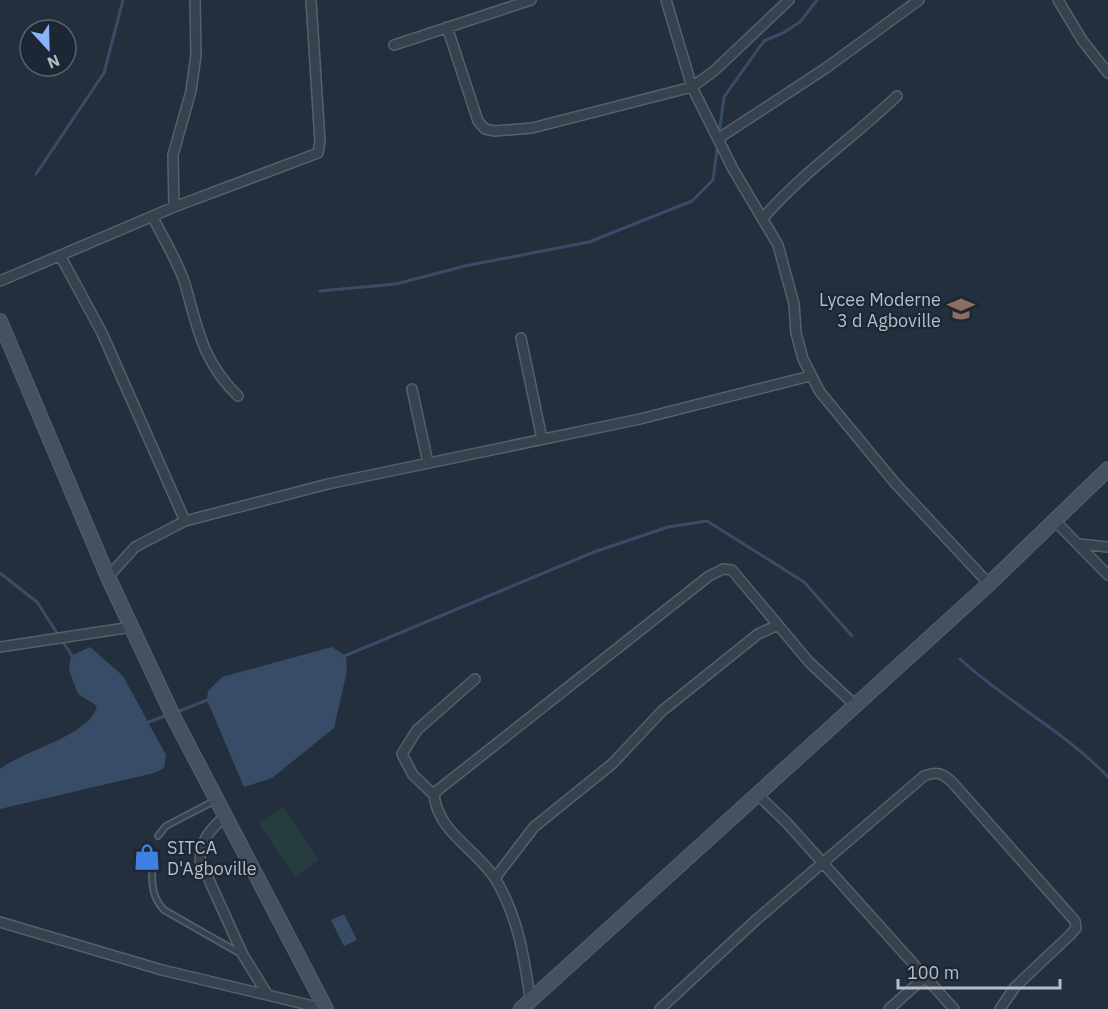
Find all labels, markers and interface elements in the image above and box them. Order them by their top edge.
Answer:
north arrow [18,18,78,78]
text: N [44,50,63,73]
place label: Lycee Moderne 3 d Agboville [819,288,941,332]
school or university icon: Lycee Moderne 3 d Agboville [946,294,976,324]
place label: SITCA D'Agboville [167,836,257,880]
shop icon: SITCA D'Agboville [132,842,162,872]
scale bar [898,952,1060,990]
text: 100 m [907,961,959,984]

